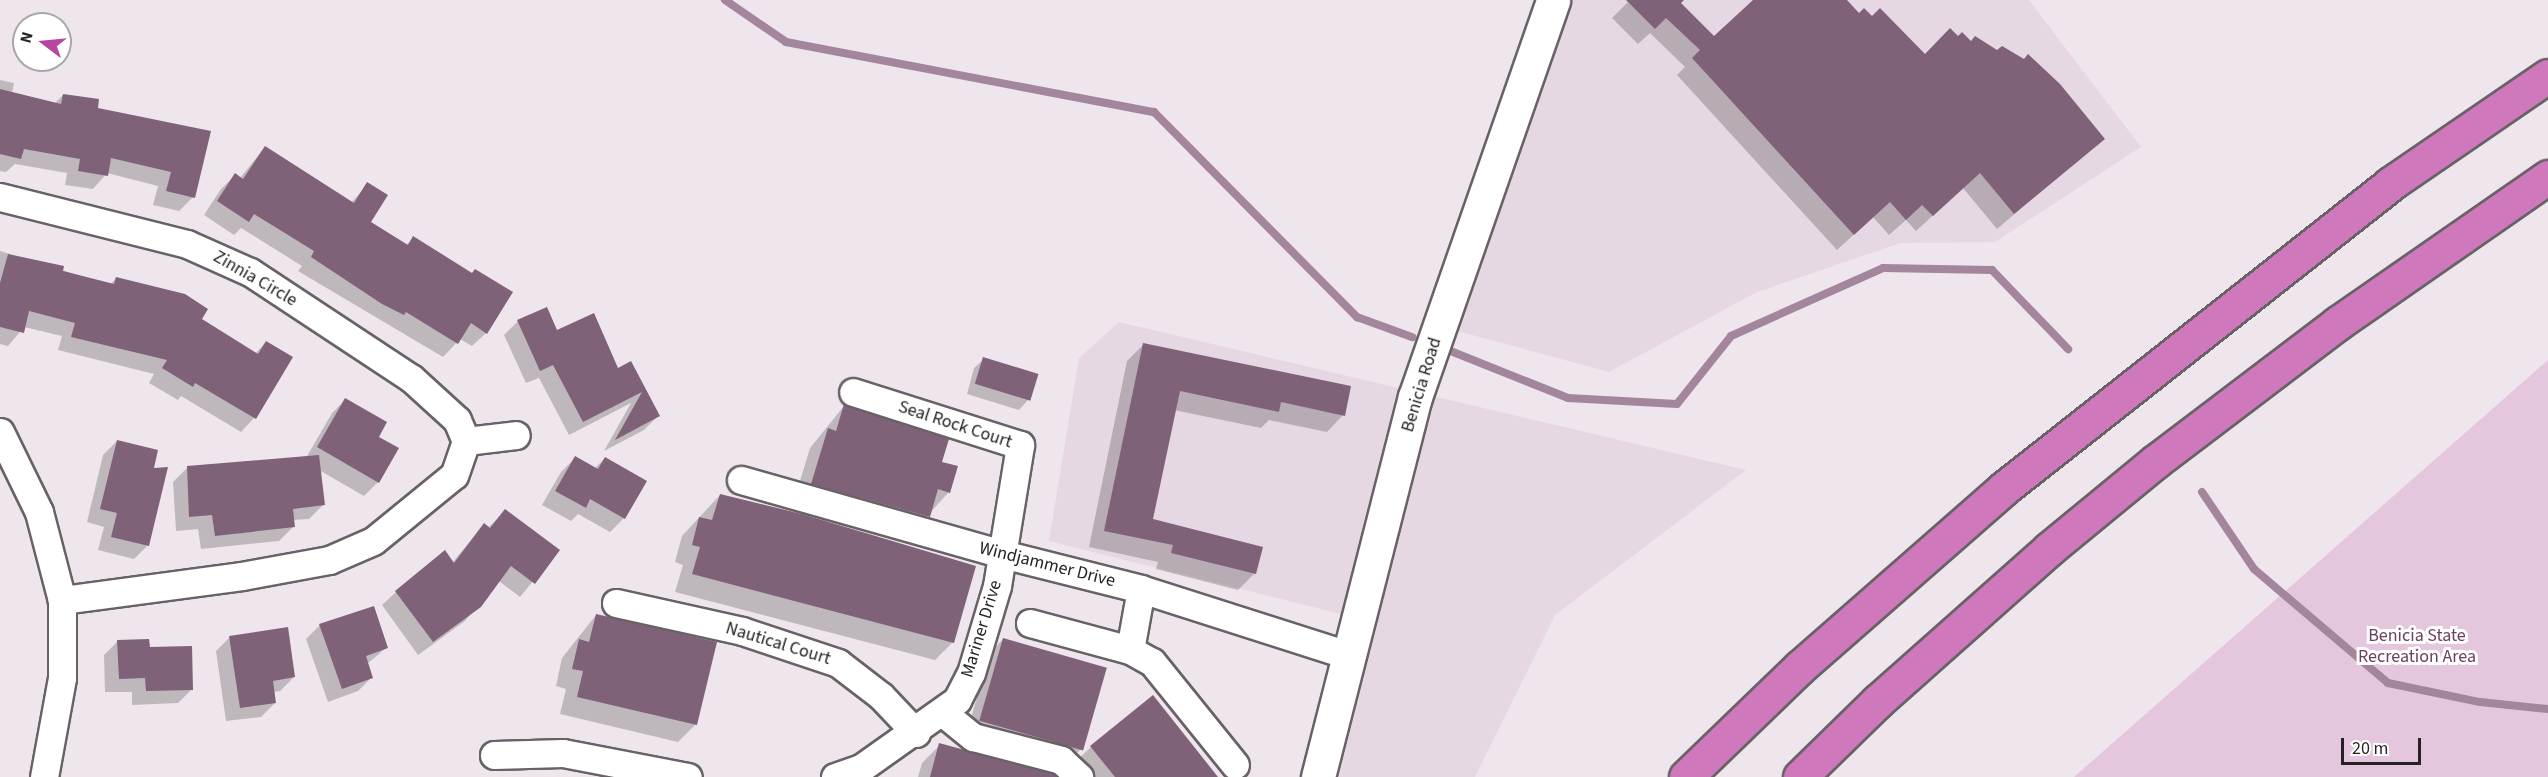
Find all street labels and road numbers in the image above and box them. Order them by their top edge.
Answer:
street label: Zinnia Circle [209,246,301,312]
street label: Benicia Road [1397,335,1447,435]
street label: Seal Rock Court [895,396,1015,454]
street label: Windjammer Drive [977,538,1117,592]
street label: Mariner Drive [957,578,1007,680]
street label: Nautical Court [723,618,833,670]

